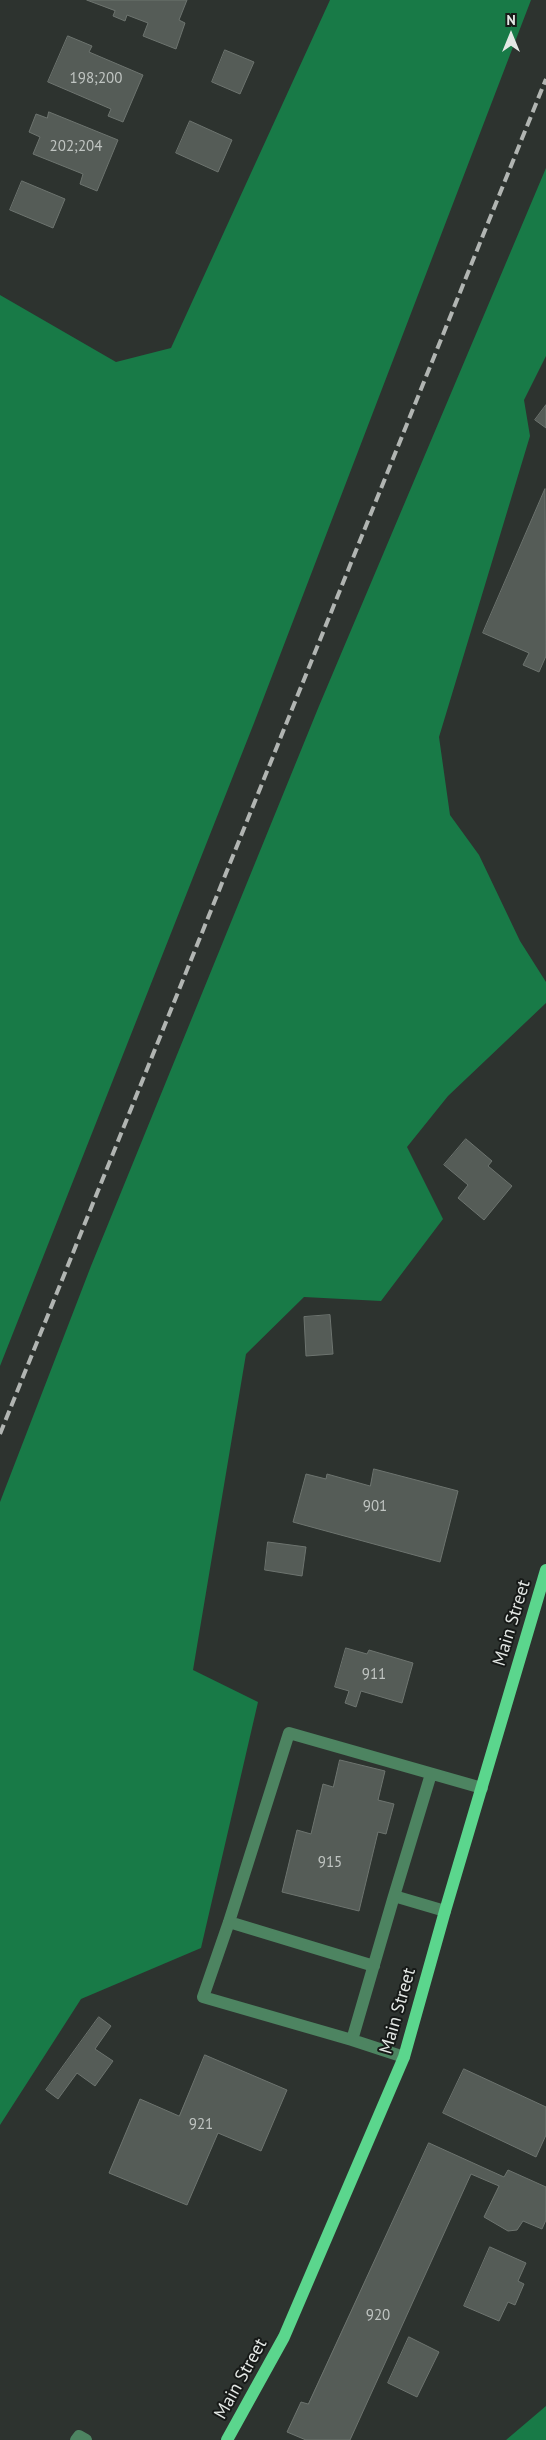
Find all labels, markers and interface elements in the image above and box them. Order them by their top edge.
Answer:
north arrow [486,10,536,60]
text: N [506,11,516,29]
house number: 198;200 [70,70,122,88]
house number: 202;204 [50,138,102,156]
house number: 901 [363,1498,387,1516]
street label: Main Street [489,1577,535,1669]
house number: 911 [362,1666,386,1684]
house number: 915 [318,1854,342,1872]
street label: Main Street [375,1965,421,2057]
house number: 921 [189,2116,213,2134]
house number: 920 [366,2307,390,2325]
street label: Main Street [210,2335,272,2423]

